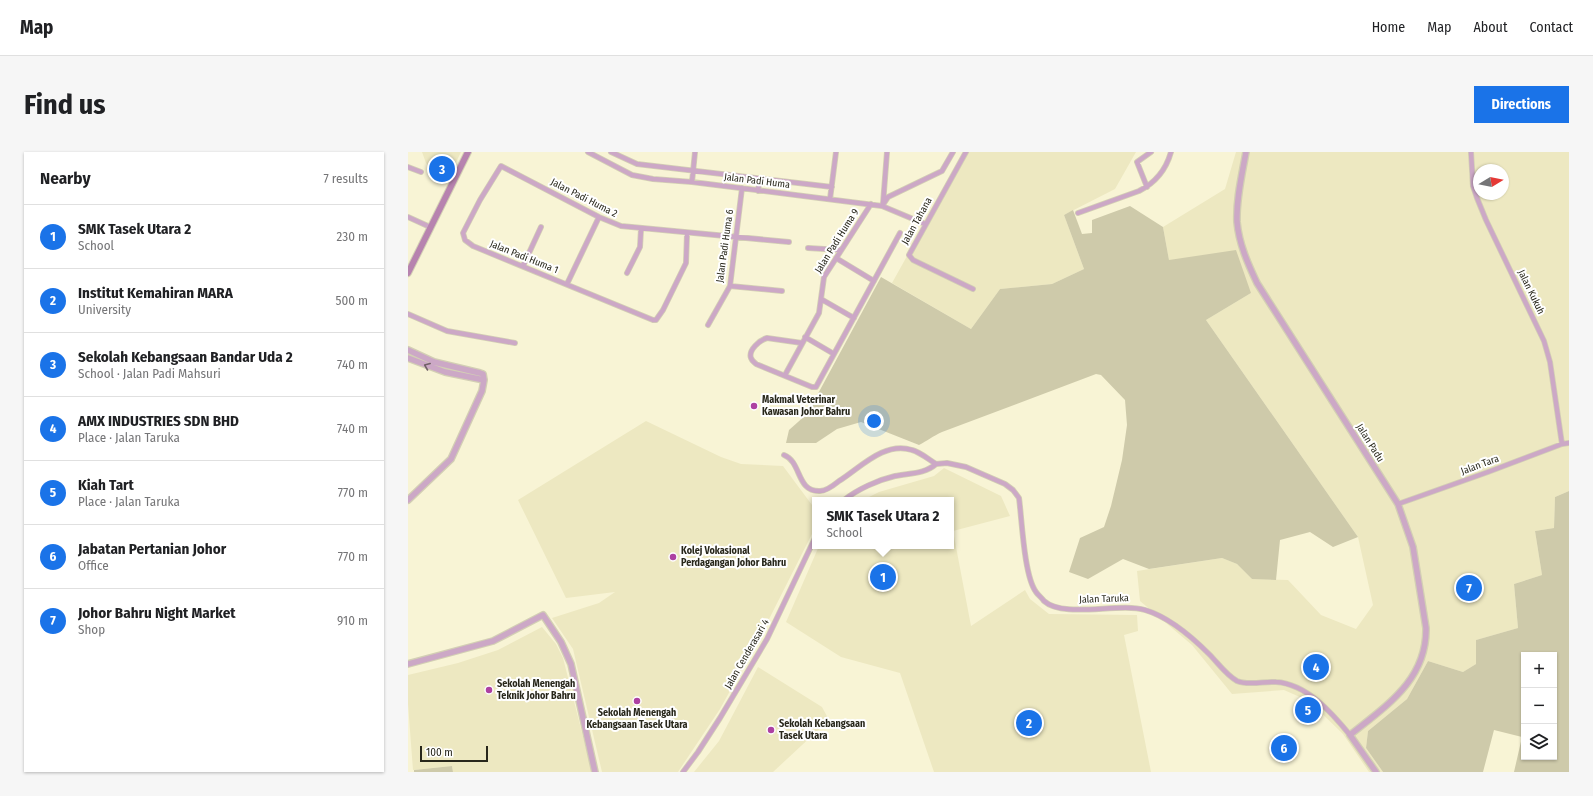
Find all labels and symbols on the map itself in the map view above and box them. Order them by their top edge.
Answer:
pin: 3 [429,154,455,184]
north arrow [1473,164,1509,200]
street label: Jalan Padi Huma [723,171,791,191]
street label: Jalan Padi Huma 2 [549,176,620,220]
street label: Jalan Tahana [899,195,935,247]
street label: Jalan Padi Huma 9 [812,207,862,275]
street label: Jalan Padi Huma 6 [714,209,736,283]
street label: Jalan Padi Huma 1 [488,238,560,276]
street label: Jalan Kukuh [1515,268,1547,316]
one-way arrow [423,362,430,370]
place label: Makmal Veterinar Kawasan Johor Bahru [762,394,850,418]
marker: Makmal Veterinar Kawasan Johor Bahru [749,401,759,411]
your location [864,411,884,431]
street label: Jalan Padu [1354,422,1386,464]
street label: Jalan Tara [1459,453,1501,477]
place label: Kolej Vokasional Perdagangan Johor Bahru [681,545,786,569]
marker: Kolej Vokasional Perdagangan Johor Bahru [668,552,678,562]
pin: 1 [870,562,896,592]
pin: 7 [1456,573,1482,603]
street label: Jalan Taruka [1079,592,1129,606]
street label: Jalan Cenderasari 4 [722,617,772,691]
pin: 4 [1303,652,1329,682]
place label: Sekolah Menengah Teknik Johor Bahru [497,678,576,702]
marker: Sekolah Menengah Teknik Johor Bahru [484,685,494,695]
pin: 5 [1295,695,1321,725]
marker: Sekolah Menengah Kebangsaan Tasek Utara [632,696,642,706]
place label: Sekolah Menengah Kebangsaan Tasek Utara [586,707,688,731]
pin: 2 [1016,708,1042,738]
place label: Sekolah Kebangsaan Tasek Utara [779,718,865,742]
marker: Sekolah Kebangsaan Tasek Utara [766,725,776,735]
pin: 6 [1271,733,1297,763]
scale bar [420,744,488,763]

